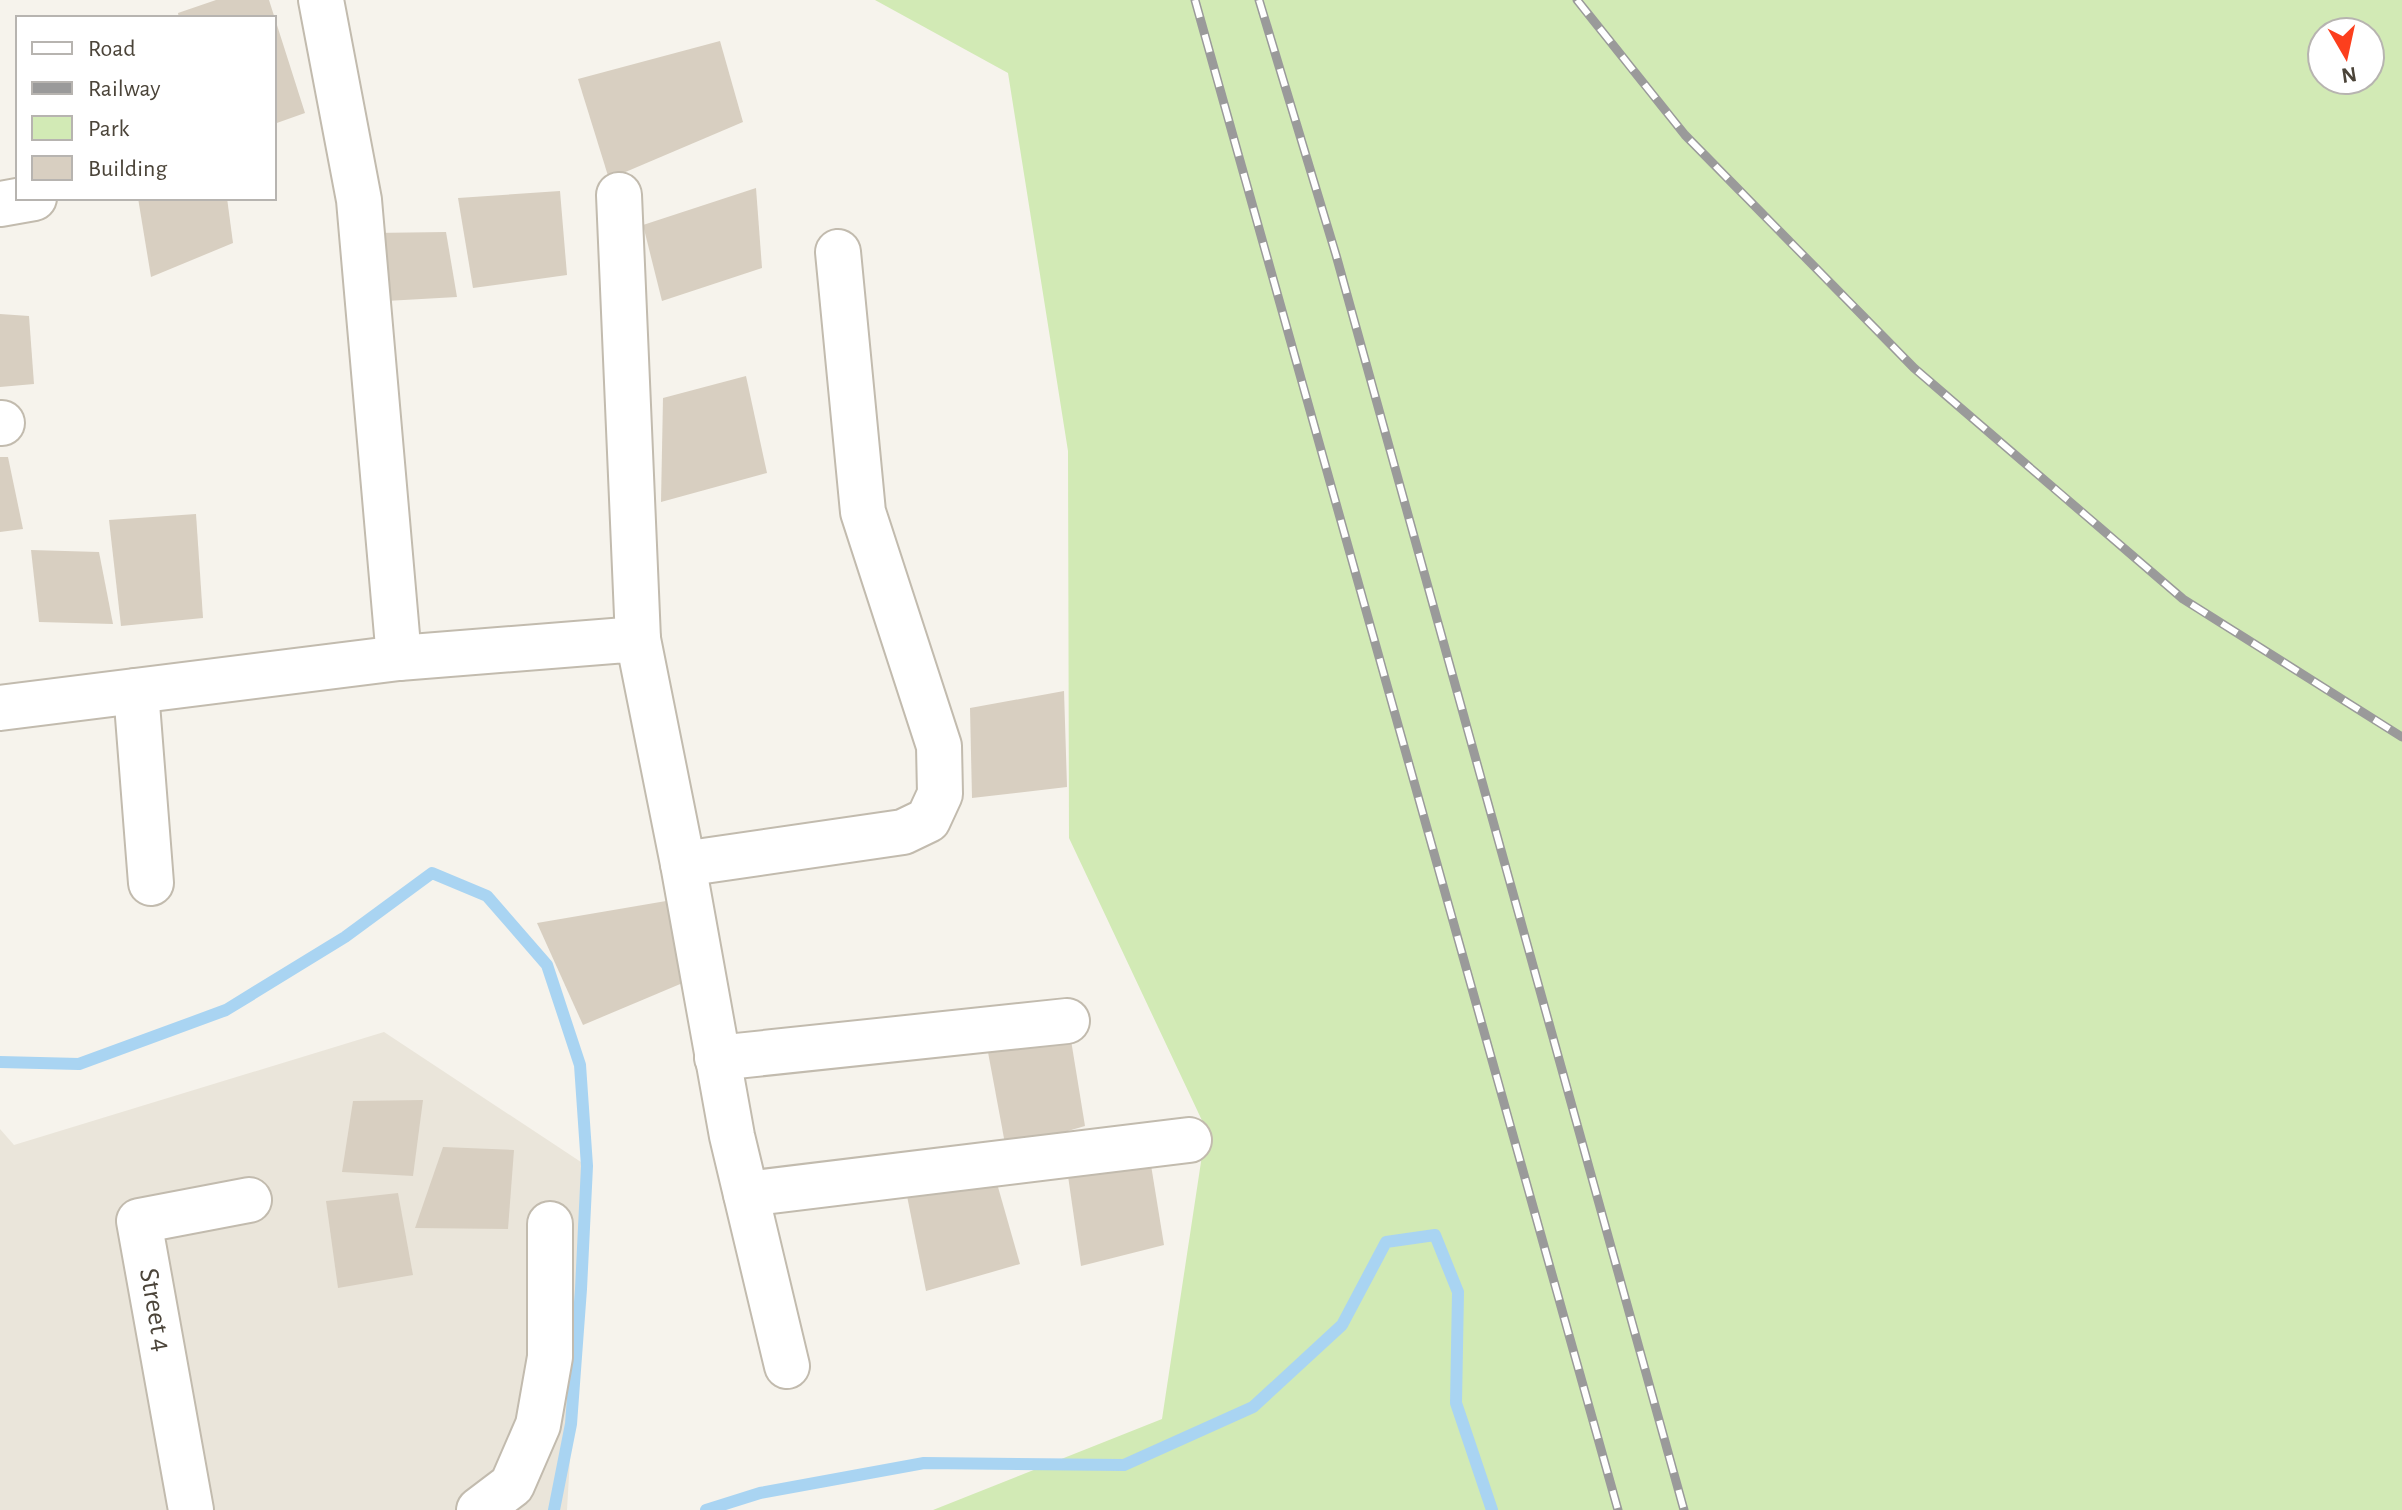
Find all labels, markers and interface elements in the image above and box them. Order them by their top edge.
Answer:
legend [16,16,276,200]
north arrow [2306,16,2386,96]
text: Road [88,37,136,61]
text: N [2340,63,2358,87]
text: Railway [88,77,160,101]
text: Park [88,117,129,141]
text: Building [88,157,167,181]
street label: Street 4 [134,1266,176,1354]

